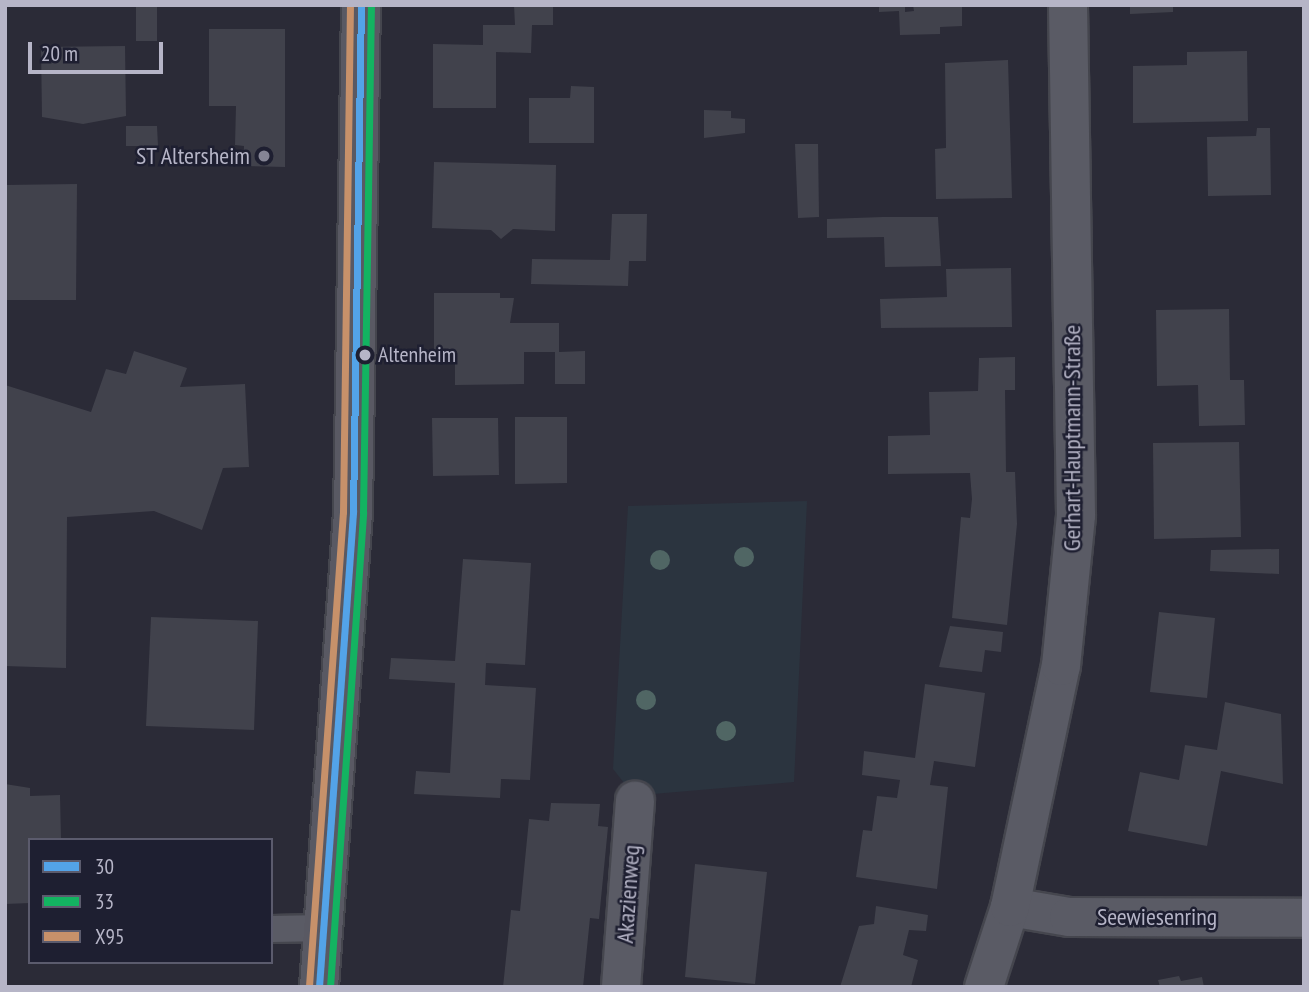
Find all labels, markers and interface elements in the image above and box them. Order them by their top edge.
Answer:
scale bar [32,28,166,72]
text: 20 m [41,40,78,67]
place label: ST Altersheim [135,142,250,170]
marker: ST Altersheim [256,148,272,164]
street label: Gerhart-Hauptmann-Straße [1058,325,1086,551]
place label: Altenheim [378,342,456,368]
marker: Altenheim [358,348,372,362]
legend [28,838,273,964]
street label: Akazienweg [610,844,646,944]
text: 30 [95,853,114,880]
text: 33 [95,888,114,915]
street label: Seewiesenring [1097,903,1217,931]
text: X95 [95,923,124,950]

